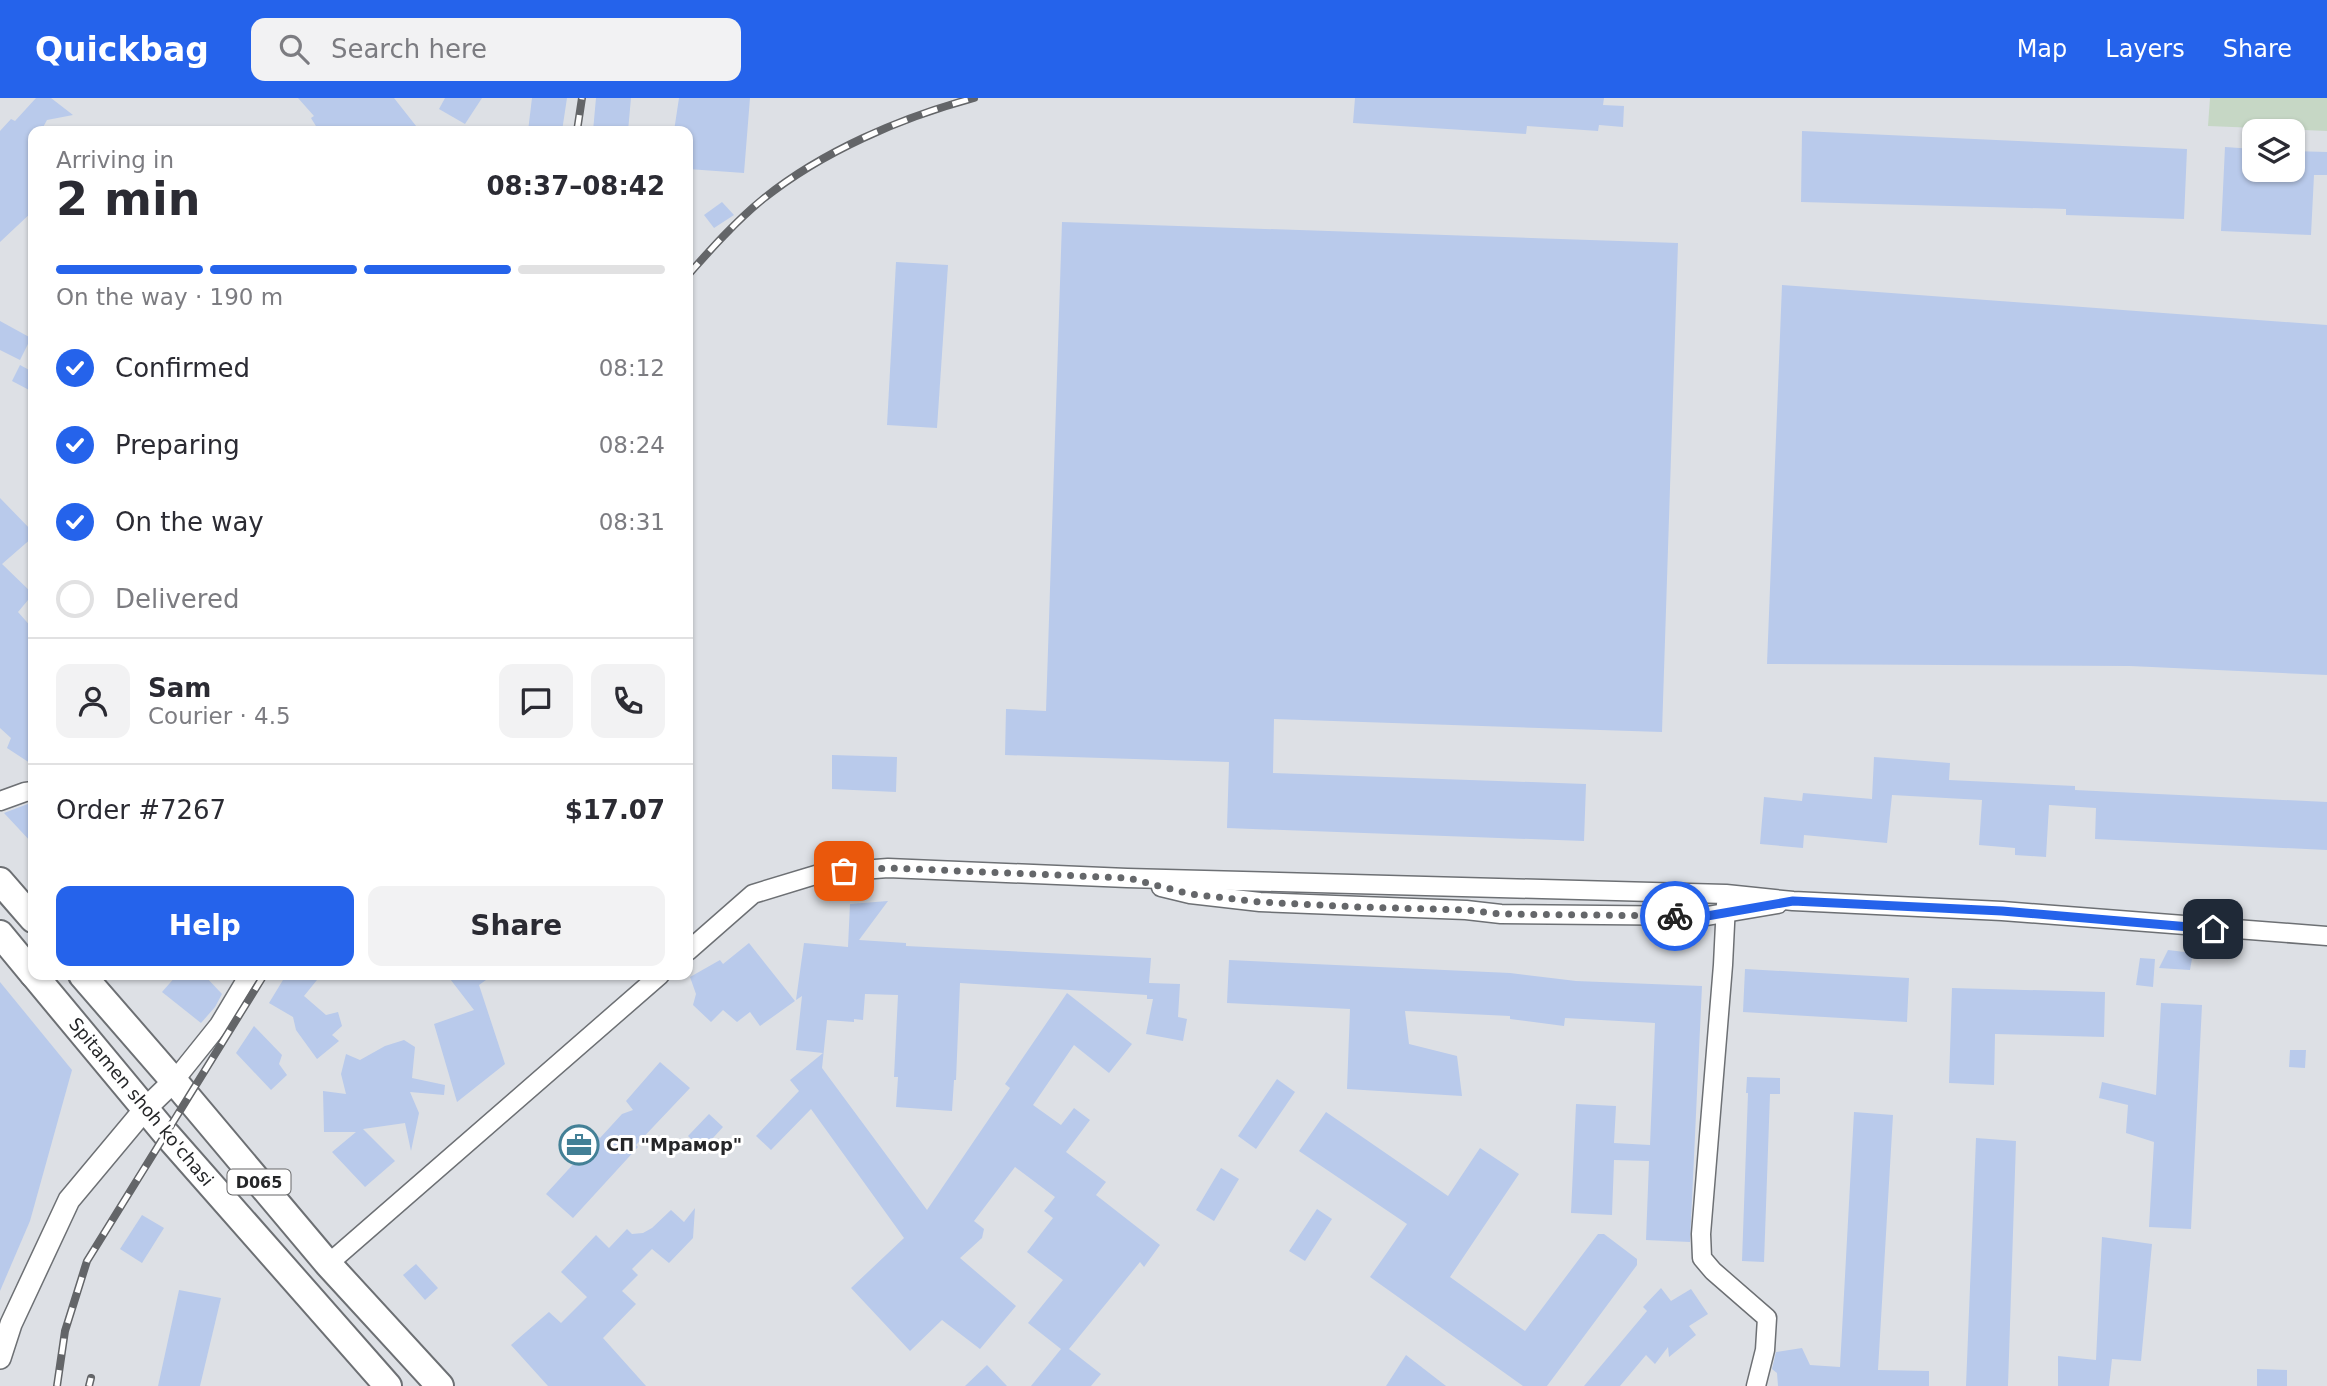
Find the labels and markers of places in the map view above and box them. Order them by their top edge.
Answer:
pin [814,841,874,901]
pin [2183,899,2243,959]
office icon: СП "Мрамор" [558,1124,600,1166]
place label: СП "Мрамор" [606,1134,742,1155]

